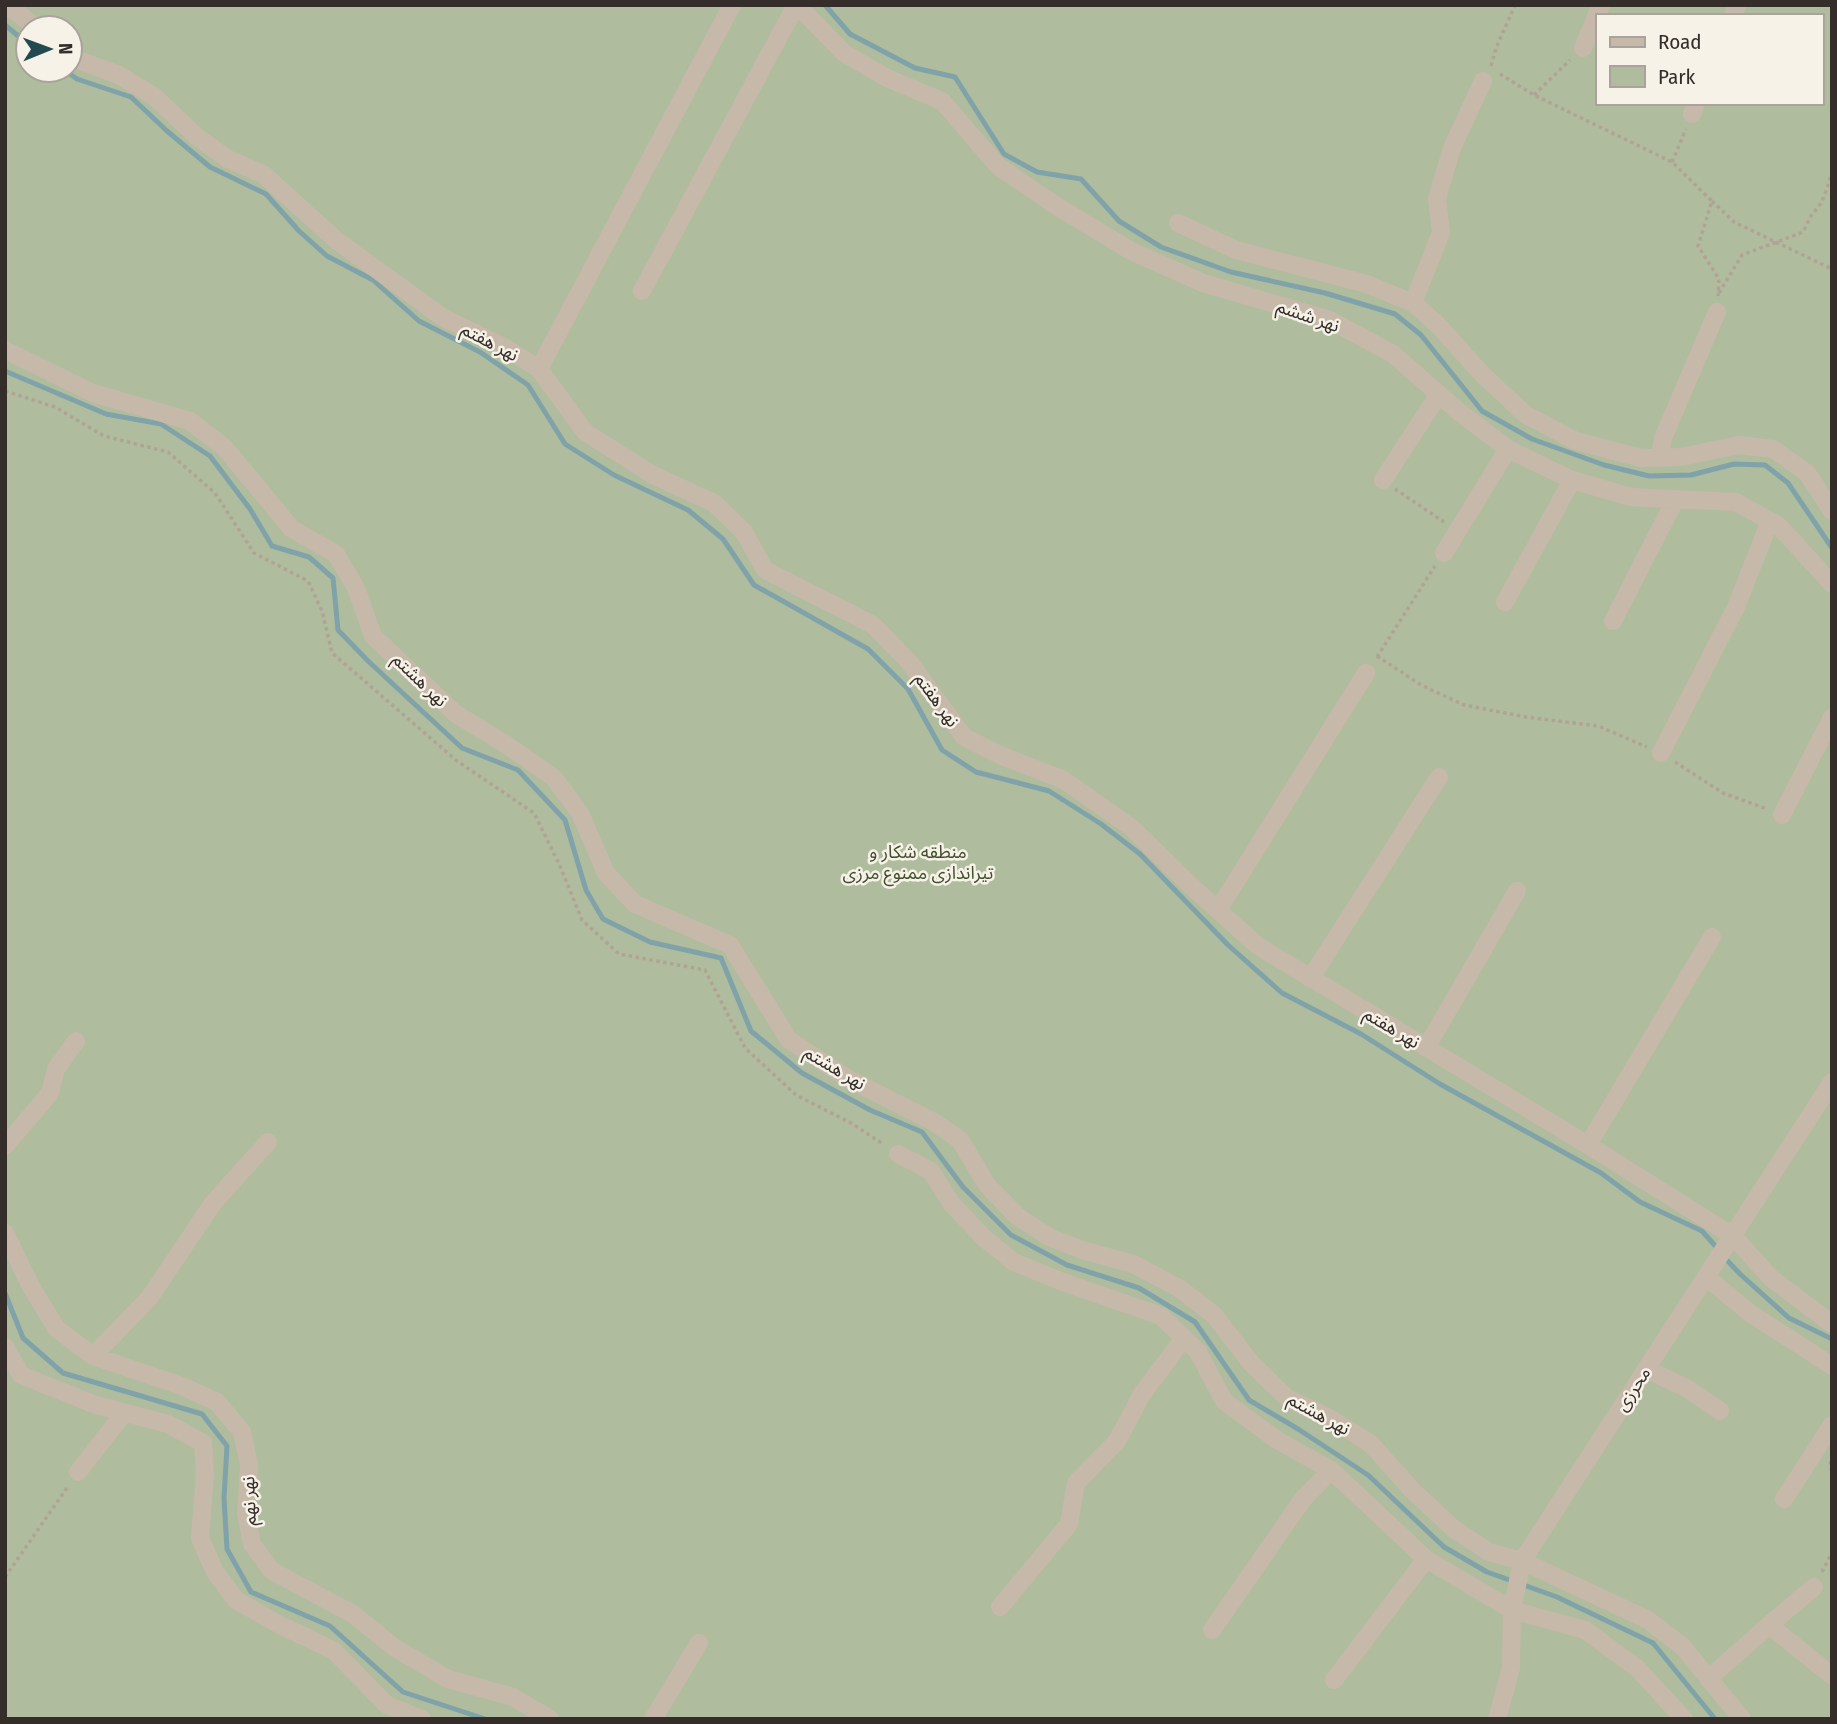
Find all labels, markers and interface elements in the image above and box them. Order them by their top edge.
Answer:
north arrow [14,14,84,84]
legend [1596,14,1823,105]
text: Road [1658,29,1702,55]
text: N [54,43,77,55]
text: Park [1658,64,1696,90]
street label: نهر ششم [1273,295,1342,339]
street label: نهر هفتم [457,318,522,368]
street label: نهر هشتم [387,649,452,713]
street label: نهر هفتم [908,669,964,732]
park label: منطقه شکار و تیراندازی ممنوع مرزی [842,841,994,887]
street label: نهر هفتم [1359,1003,1424,1055]
street label: نهر هشتم [799,1041,870,1097]
street label: محرزی [1611,1363,1655,1415]
street label: نهر هشتم [1283,1388,1354,1442]
street label: نهر نهم [237,1476,263,1526]

